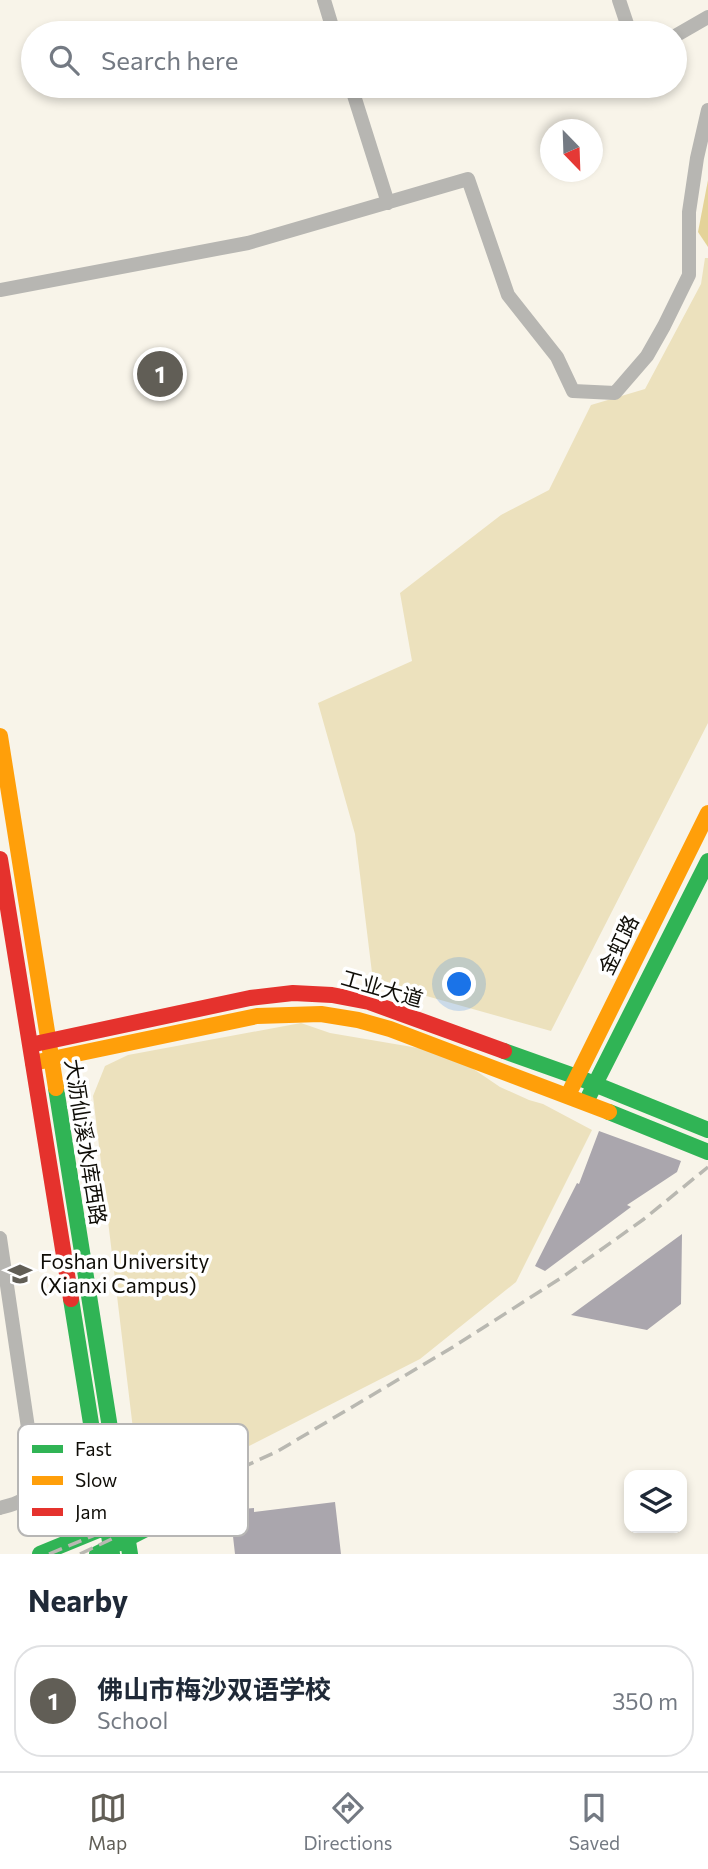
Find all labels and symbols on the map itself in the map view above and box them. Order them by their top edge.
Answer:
north arrow [540,119,603,182]
pin: 1 [137,348,183,400]
street label: 金虹路 [593,911,643,978]
street label: 工业大道 [339,964,426,1011]
your location [442,967,476,1001]
street label: 大沥仙溪水库西路 [61,1057,112,1227]
place label: Foshan University (Xianxi Campus) [40,1248,209,1297]
school or university icon: Foshan University (Xianxi Campus) [6,1260,34,1288]
legend [18,1424,248,1536]
text: Fast [75,1437,112,1460]
text: Slow [75,1468,117,1491]
text: Jam [75,1500,107,1523]

